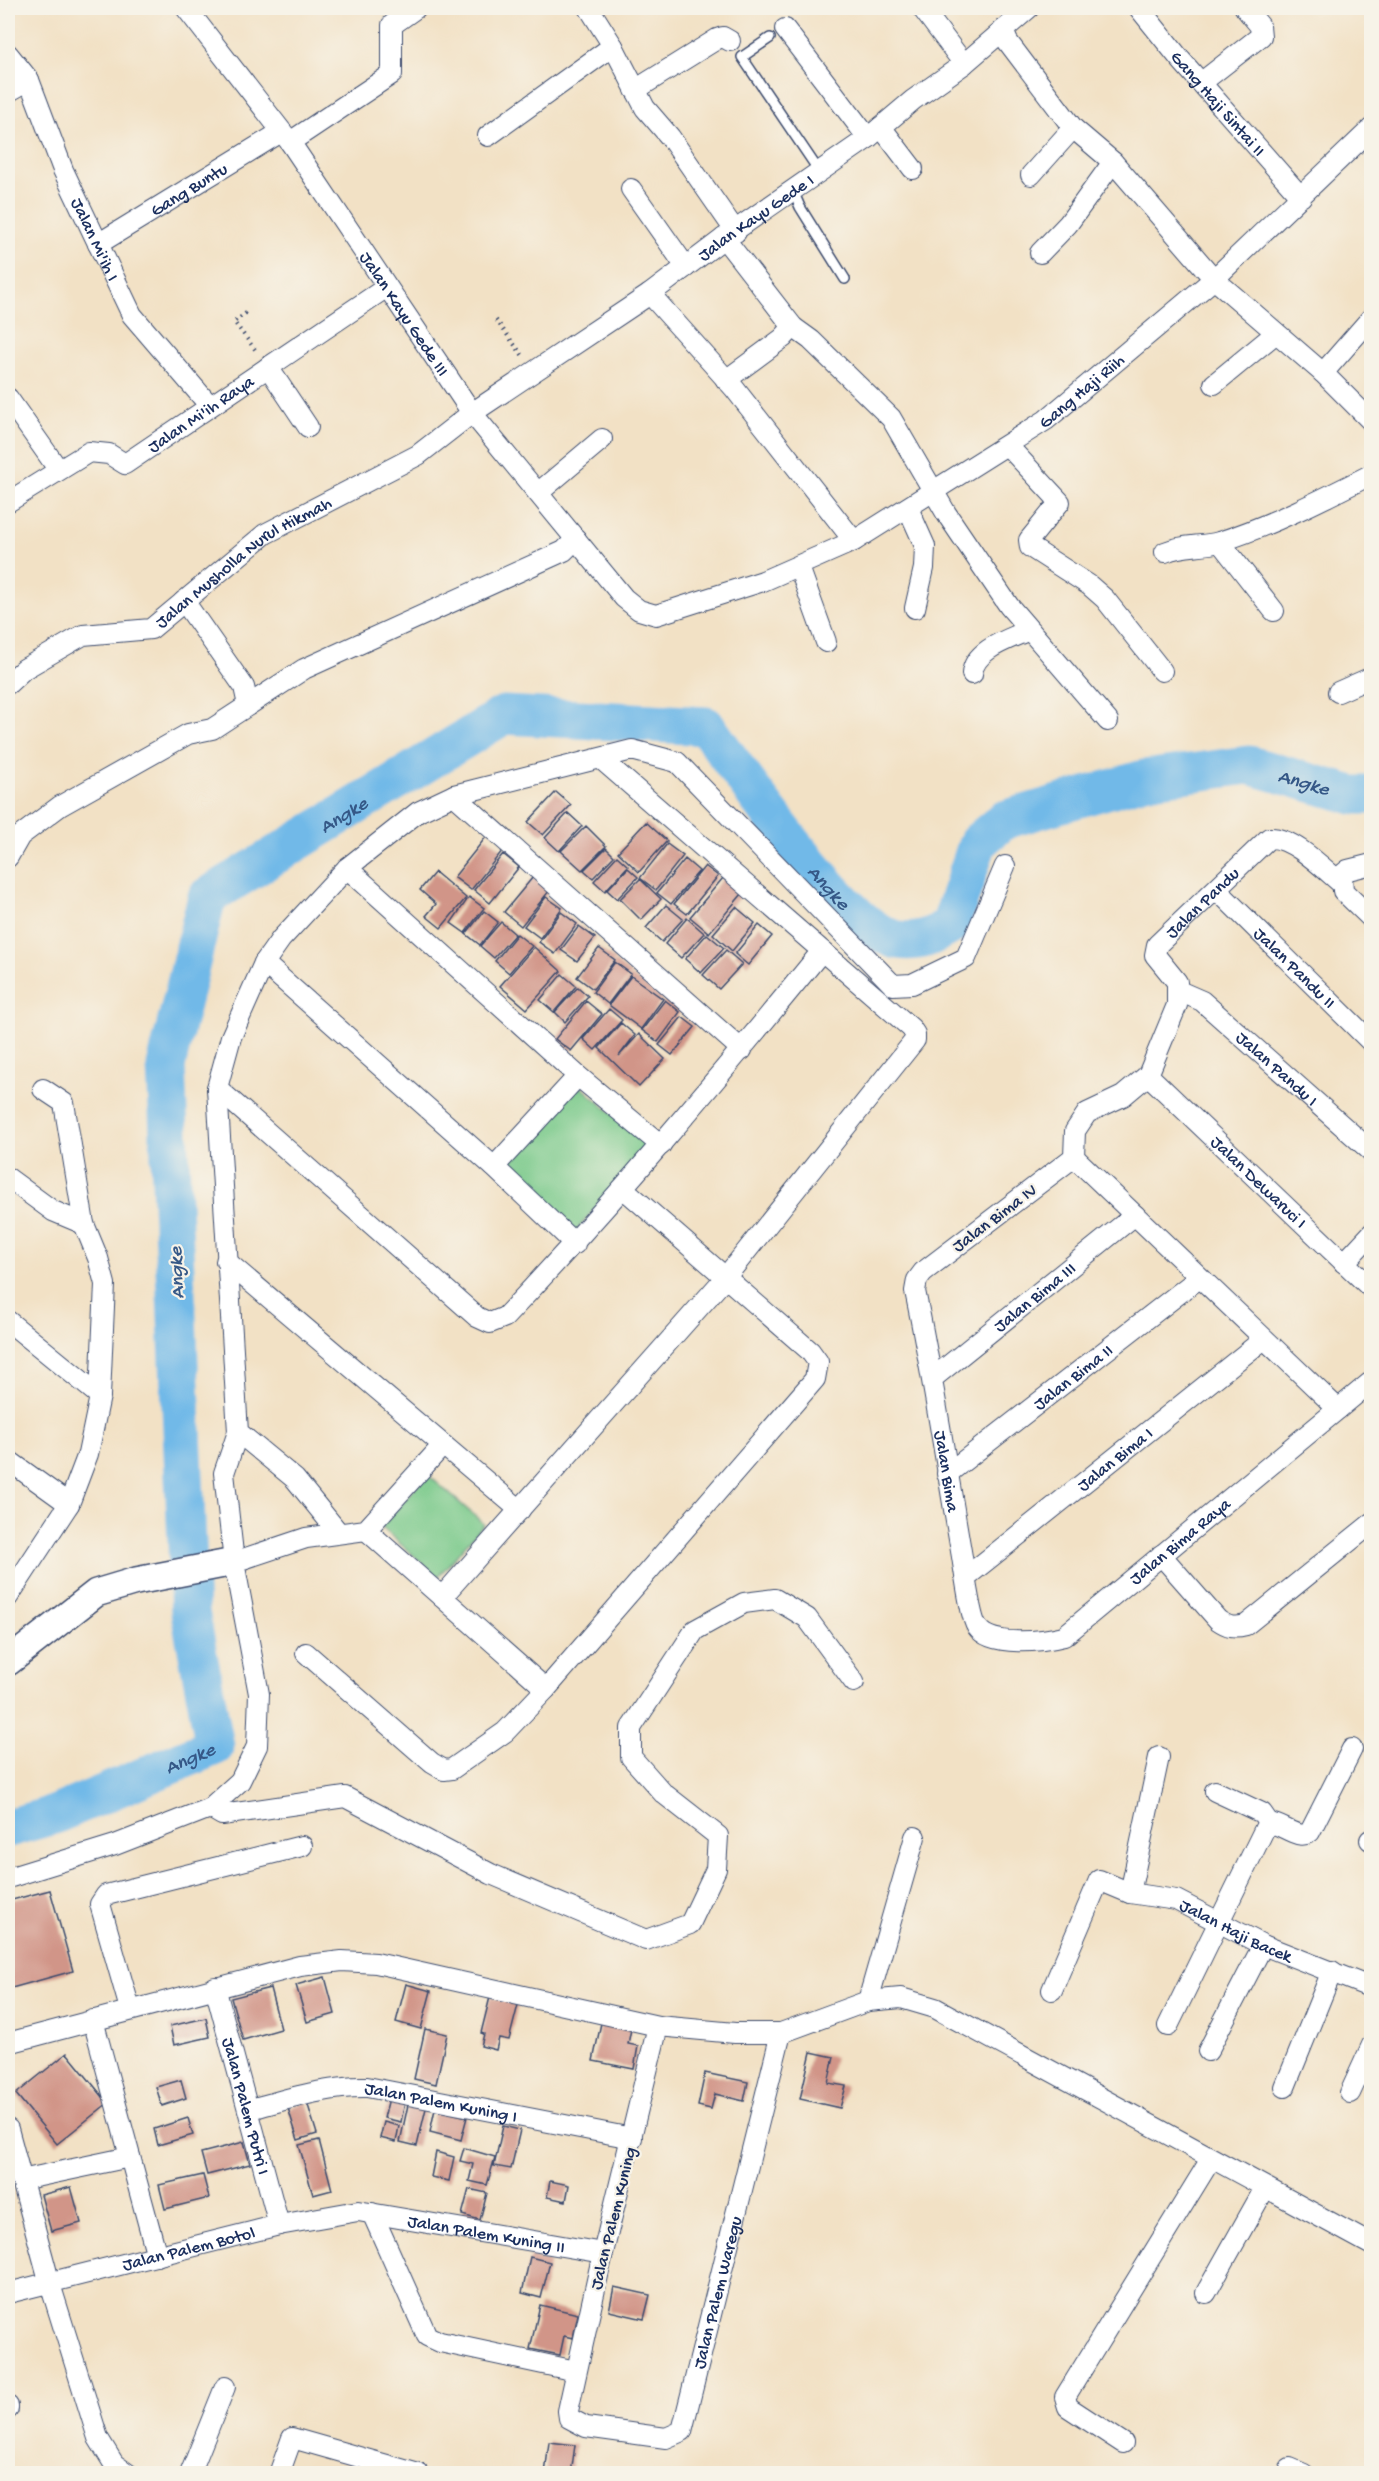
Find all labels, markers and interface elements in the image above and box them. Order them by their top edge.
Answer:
street label: Gang Haji Sintai II [1165,48,1269,162]
street label: Gang Buntu [147,159,233,222]
street label: Jalan Kayu Gede I [695,171,819,267]
street label: Jalan Mi'ih I [65,195,122,285]
street label: Jalan Kayu Gede III [354,248,452,381]
street label: Gang Haji Riih [1036,350,1130,435]
street label: Jalan Mi'ih Raya [145,371,260,458]
street label: Jalan Musholla Nurul Hikmah [152,493,336,634]
water label: Angke [1275,766,1332,803]
water label: Angke [316,793,373,840]
water label: Angke [801,862,854,917]
street label: Jalan Pandu [1162,864,1245,944]
street label: Jalan Pandu II [1248,924,1339,1014]
street label: Jalan Pandu I [1231,1028,1321,1112]
street label: Jalan Dewaruci I [1205,1132,1310,1234]
street label: Jalan Bima IV [949,1180,1042,1258]
water label: Angke [166,1246,191,1299]
street label: Jalan Bima III [990,1259,1081,1338]
street label: Jalan Bima II [1030,1341,1118,1416]
street label: Jalan Bima I [1074,1424,1158,1497]
street label: Jalan Bima [928,1429,962,1515]
street label: Jalan Bima Raya [1126,1494,1236,1590]
water label: Angke [162,1739,220,1781]
street label: Jalan Haji Bacek [1175,1896,1296,1969]
street label: Jalan Palem Putri I [216,2036,273,2177]
street label: Jalan Palem Kuning I [363,2079,519,2129]
street label: Jalan Palem Kuning [587,2145,642,2292]
street label: Jalan Palem Kuning II [406,2212,566,2259]
street label: Jalan Palem Waregu [690,2214,748,2371]
street label: Jalan Palem Botol [121,2223,257,2277]

